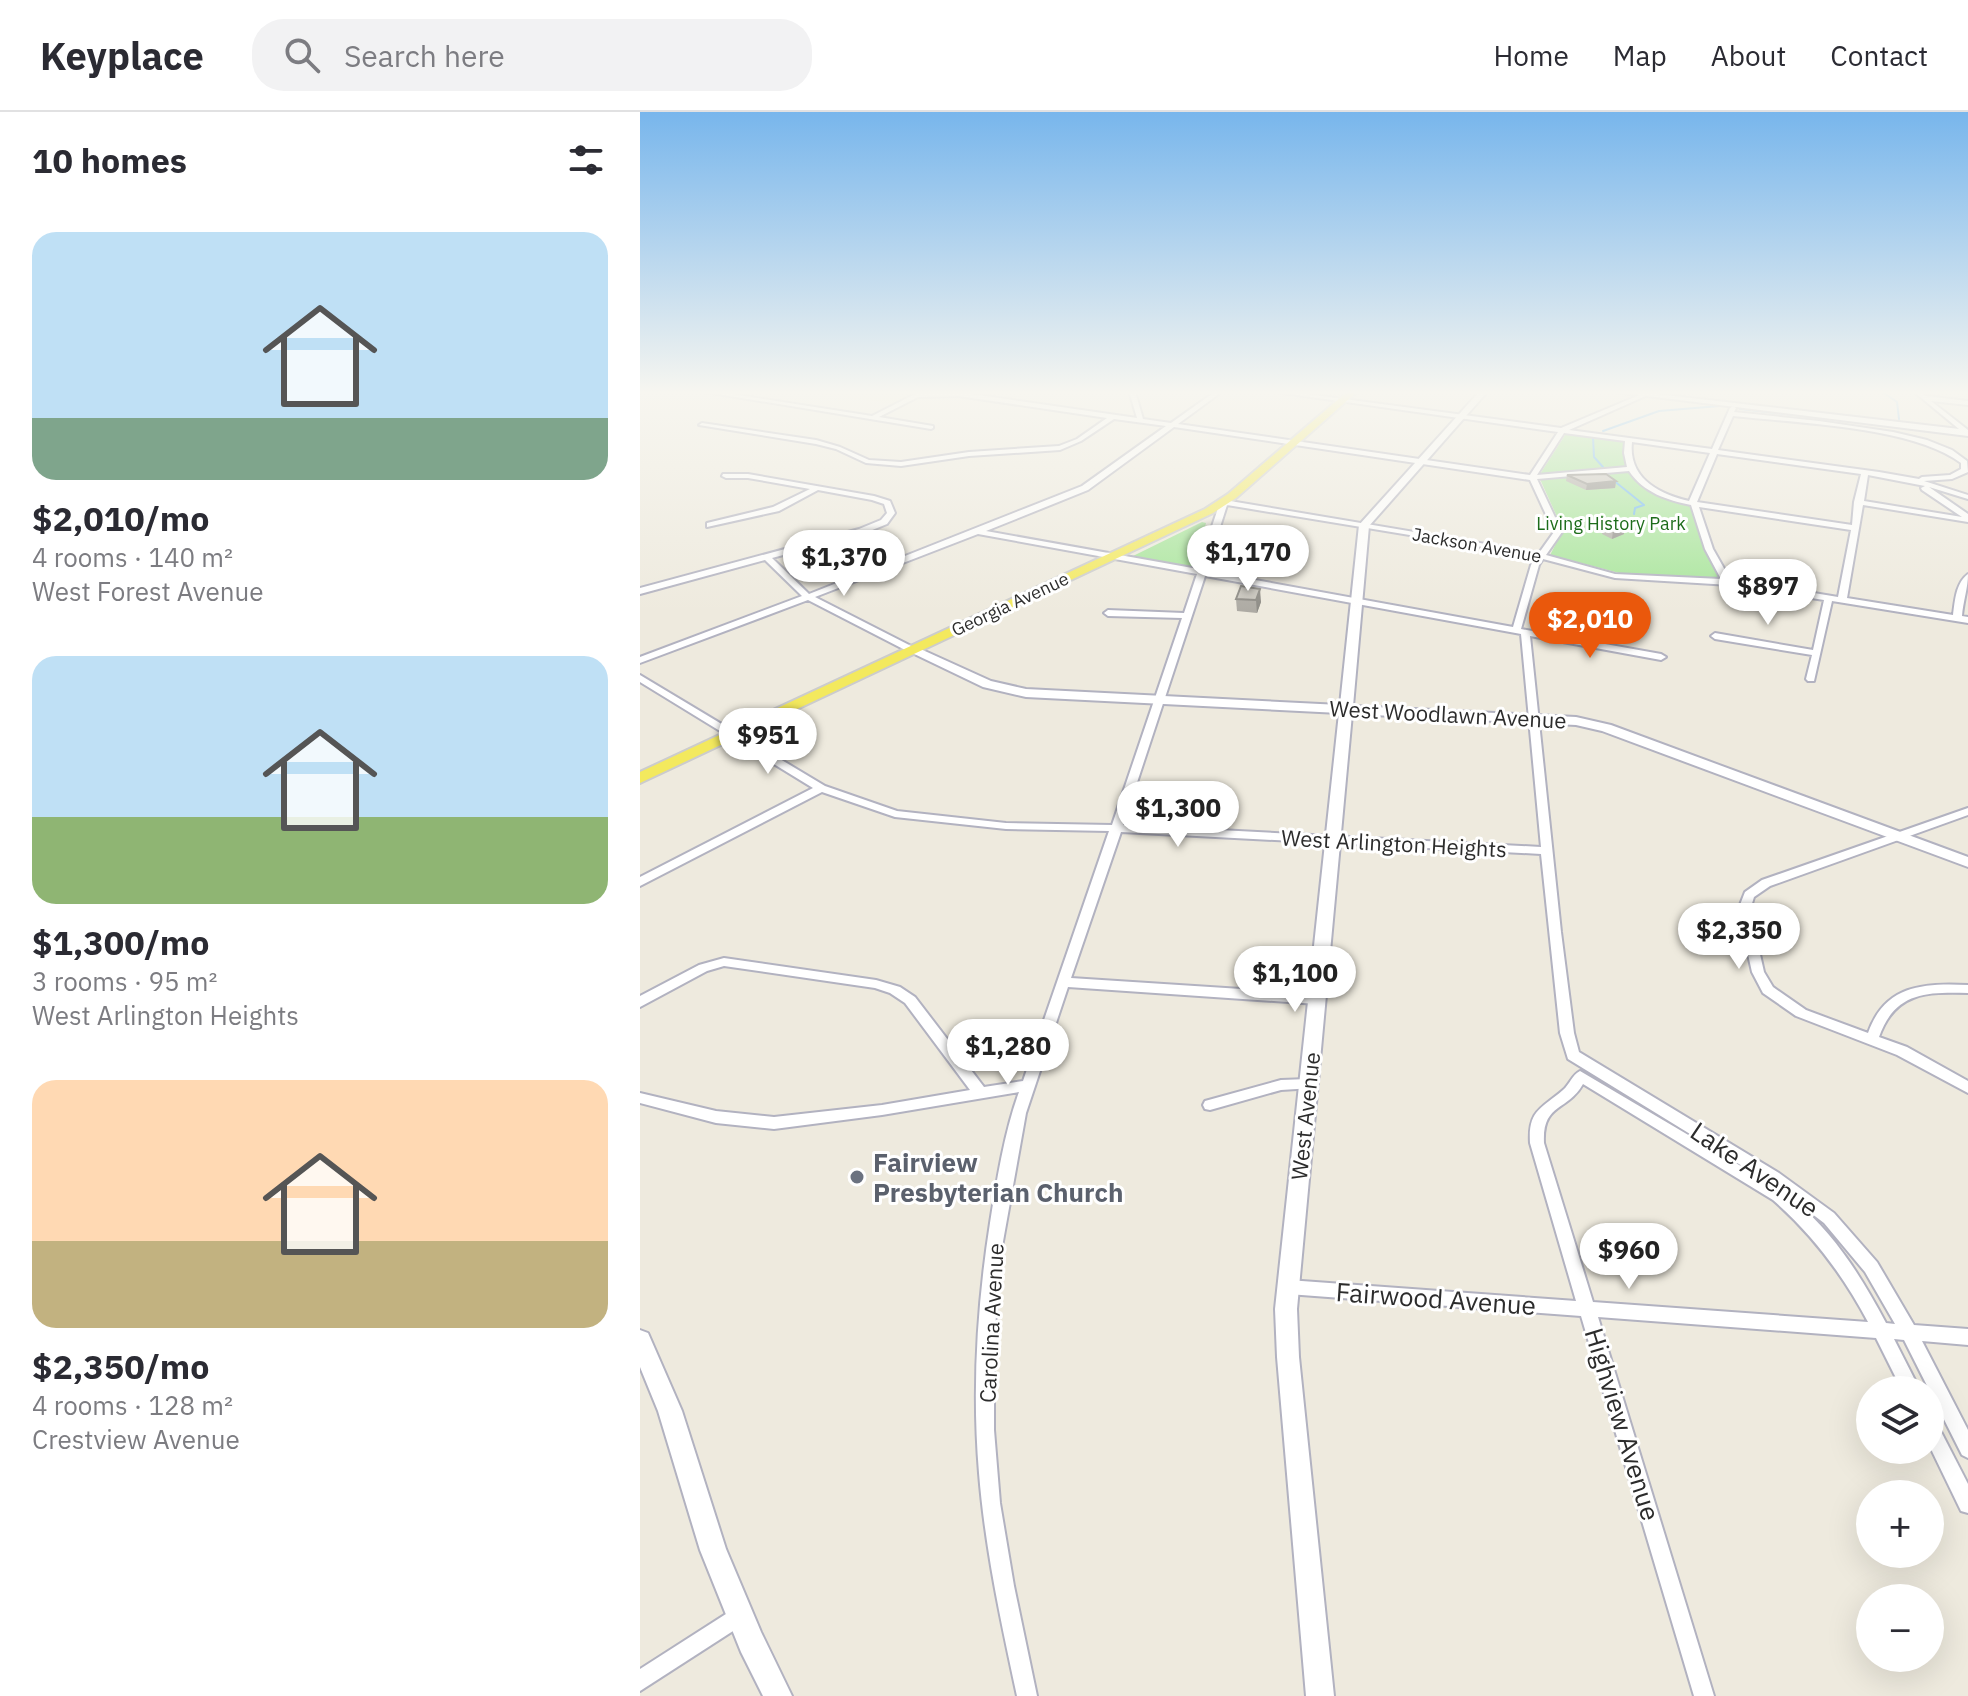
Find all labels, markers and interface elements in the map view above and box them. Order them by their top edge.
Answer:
search box [252,19,812,91]
text: Keyplace [40,31,204,80]
icon: search [280,33,324,77]
text: Search here [344,36,505,75]
text: Home [1493,37,1569,74]
text: Map [1613,37,1667,74]
text: About [1711,37,1786,74]
text: Contact [1830,37,1928,74]
text: 10 homes [32,138,187,182]
icon: filters [564,138,608,182]
icon: home [248,284,392,428]
text: $2,010/mo [32,496,209,540]
park label: Living History Park [1536,512,1686,535]
street label: Jackson Avenue [1411,522,1543,568]
pin: $1,170 [1183,525,1313,593]
pin: $1,370 [779,530,909,598]
text: $1,170 [1205,534,1291,568]
text: $1,370 [801,539,887,573]
text: 4 rooms · 140 m² [32,540,233,574]
pin: $897 [1721,559,1815,627]
street label: Georgia Avenue [948,567,1072,641]
text: $897 [1737,568,1799,602]
text: West Forest Avenue [32,574,263,608]
pin: $2,010 [1525,592,1655,660]
text: $2,010 [1547,601,1633,635]
street label: West Woodlawn Avenue [1329,693,1567,735]
icon: home [248,708,392,852]
pin: $951 [721,708,815,776]
text: $951 [737,717,799,751]
pin: $1,300 [1113,781,1243,849]
text: $1,300 [1135,790,1221,824]
street label: West Arlington Heights [1280,823,1508,863]
pin: $2,350 [1674,903,1804,971]
text: $2,350 [1696,912,1782,946]
text: $1,300/mo [32,920,209,964]
pin: $1,100 [1230,946,1360,1014]
text: $1,100 [1252,955,1338,989]
text: 3 rooms · 95 m² [32,964,217,998]
text: West Arlington Heights [32,998,299,1032]
pin: $1,280 [943,1019,1073,1087]
text: $1,280 [965,1028,1051,1062]
street label: West Avenue [1284,1051,1326,1181]
street label: Lake Avenue [1684,1114,1826,1224]
icon: home [248,1132,392,1276]
place label: Fairview Presbyterian Church [873,1145,1123,1209]
marker: Fairview Presbyterian Church [848,1168,866,1186]
pin: $960 [1582,1223,1676,1291]
text: $960 [1598,1232,1660,1266]
street label: Carolina Avenue [972,1242,1010,1404]
street label: Fairwood Avenue [1335,1274,1537,1322]
street label: Highview Avenue [1578,1324,1668,1524]
text: $2,350/mo [32,1344,209,1388]
map controls [1856,1376,1944,1672]
button: layers [1856,1376,1944,1464]
text: 4 rooms · 128 m² [32,1388,233,1422]
text: Crestview Avenue [32,1422,240,1456]
button: + [1856,1480,1944,1568]
button: − [1856,1584,1944,1672]

